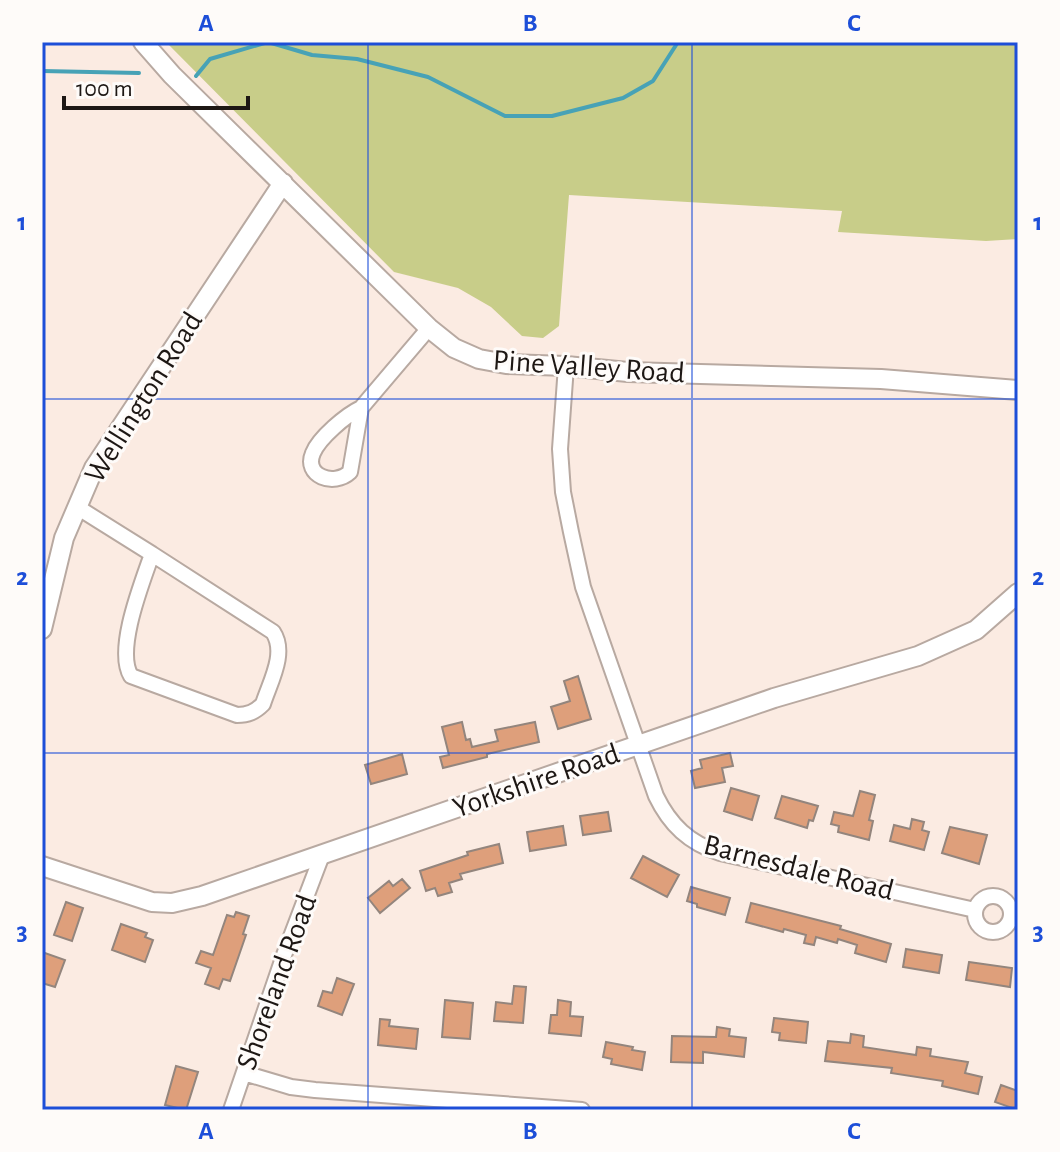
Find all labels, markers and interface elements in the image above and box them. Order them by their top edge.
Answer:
text: A [198,10,214,36]
text: B [522,10,538,36]
text: C [847,10,861,36]
scale bar [64,60,248,110]
text: 100 m [76,77,133,101]
text: 1 [17,209,27,235]
text: 1 [1033,209,1043,235]
street label: Wellington Road [79,307,208,488]
street label: Pine Valley Road [492,345,686,389]
text: 2 [16,564,28,590]
text: 2 [1032,564,1044,590]
street label: Yorkshire Road [449,738,623,823]
street label: Barnesdale Road [701,830,897,906]
street label: Shoreland Road [231,891,323,1074]
text: 3 [16,919,28,945]
text: 3 [1032,919,1044,945]
text: A [198,1118,214,1144]
text: B [522,1118,538,1144]
text: C [847,1118,861,1144]

